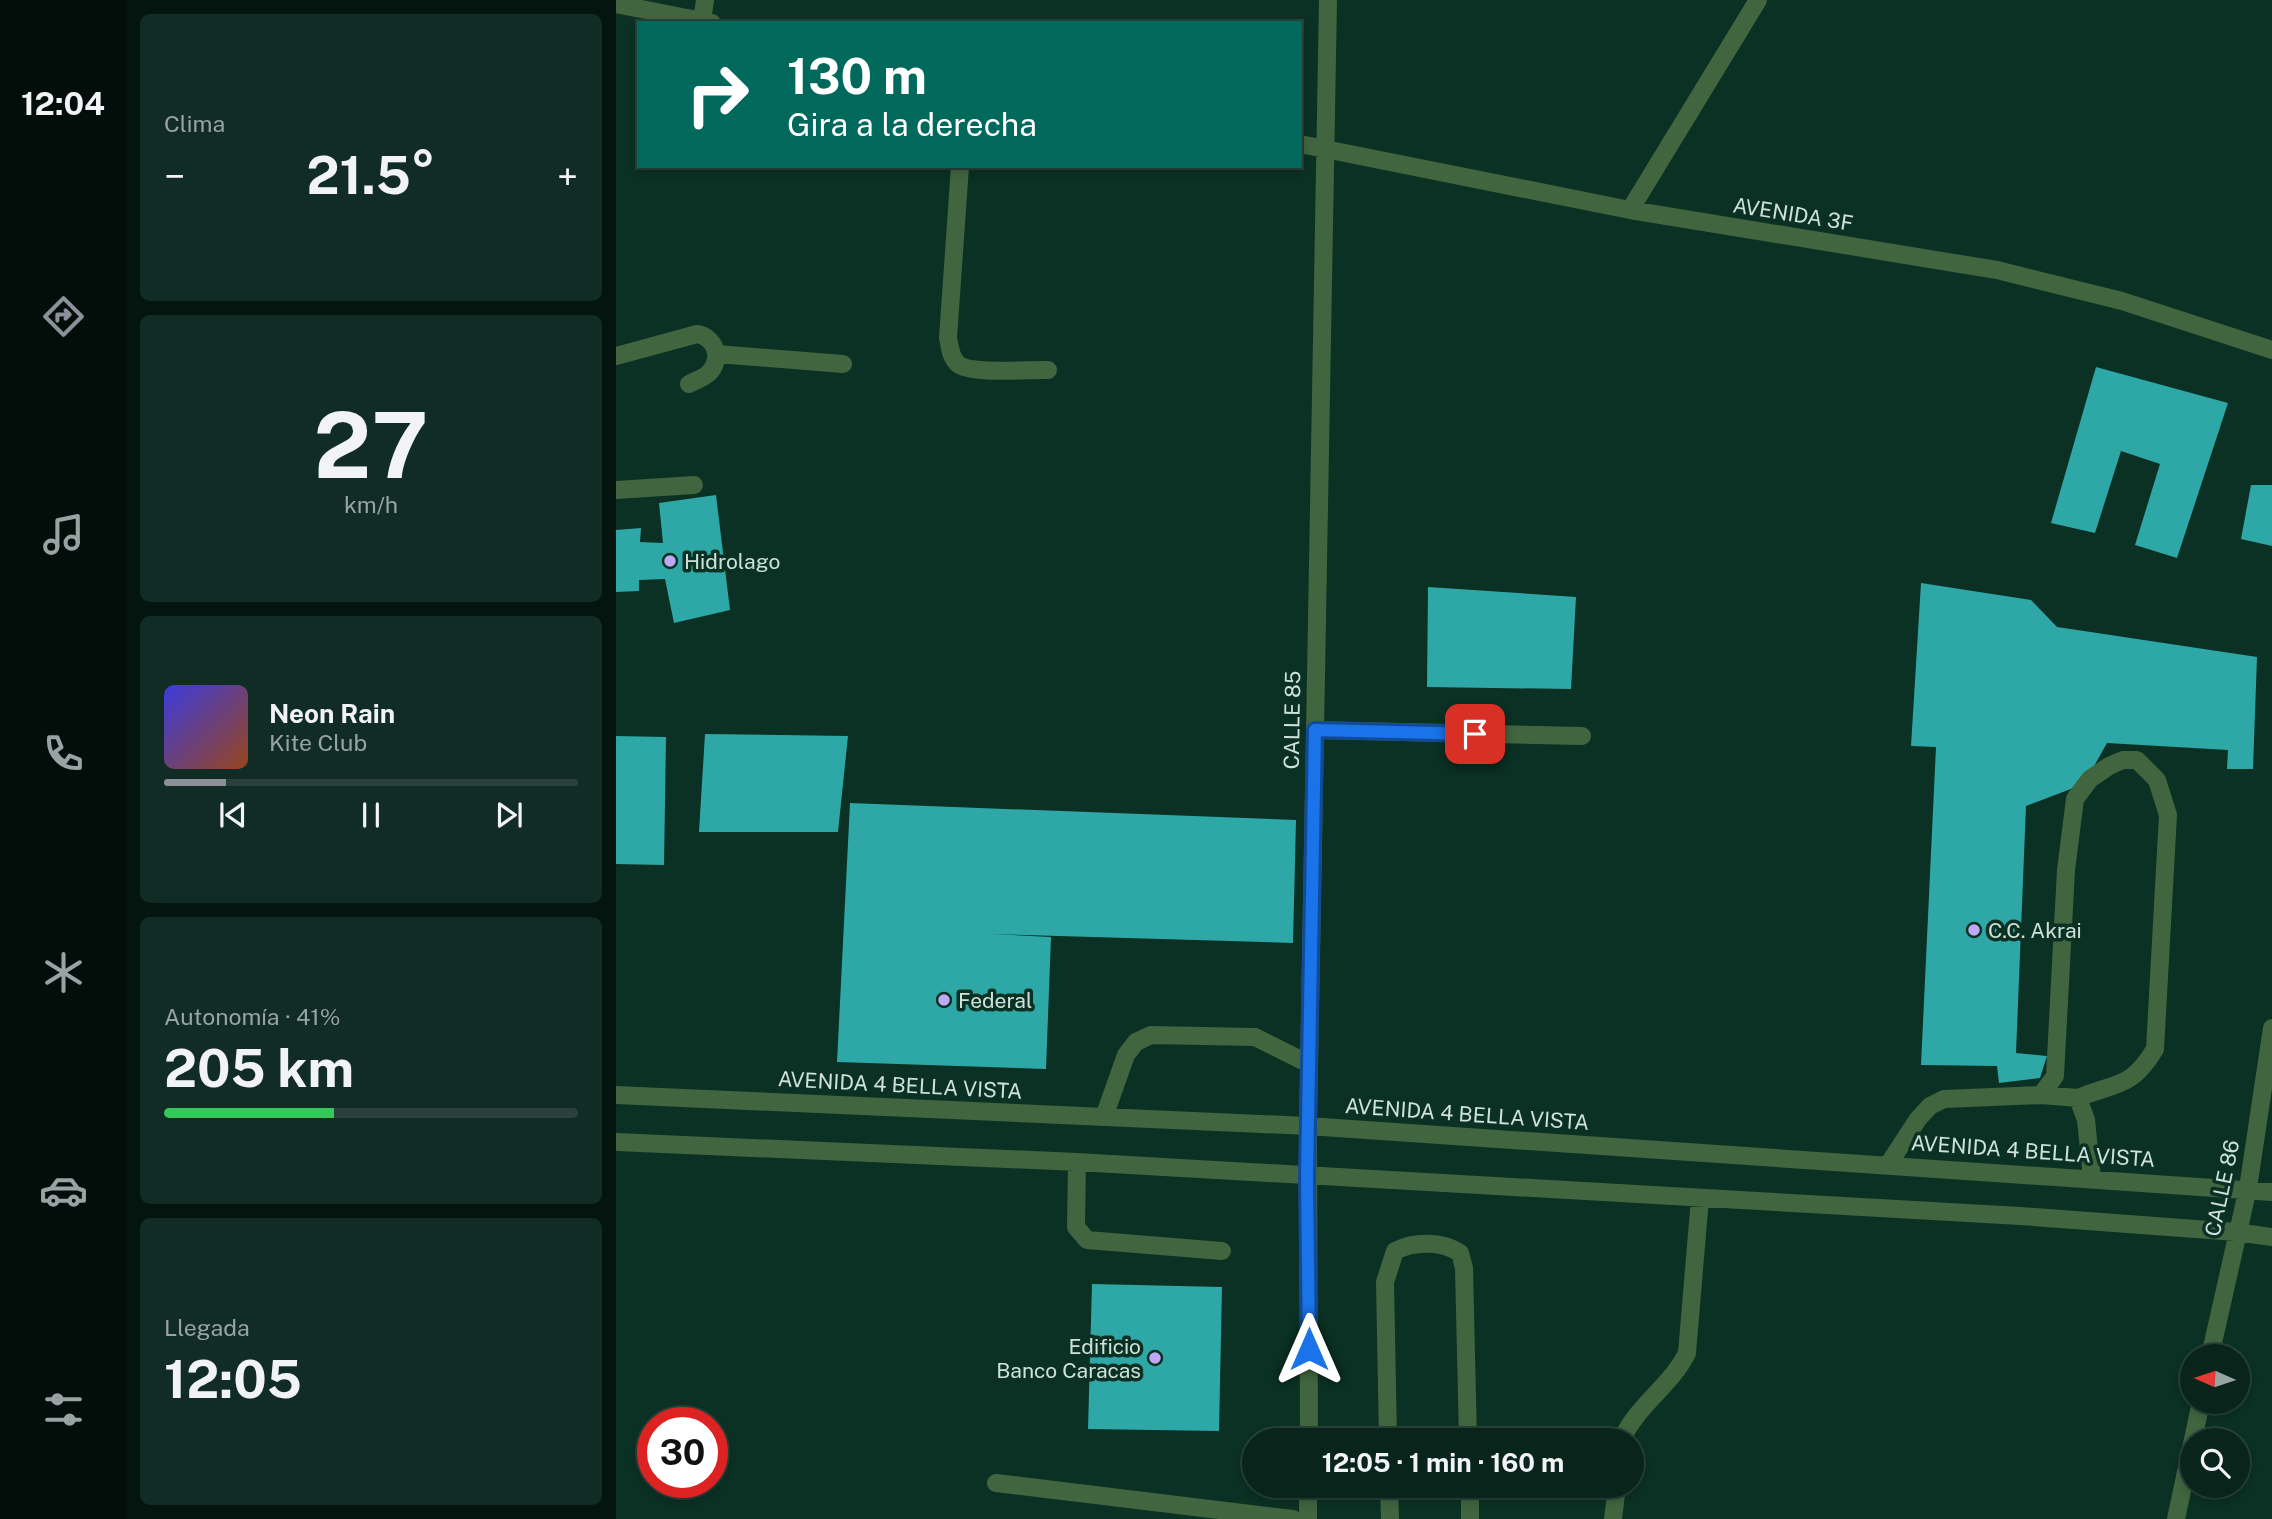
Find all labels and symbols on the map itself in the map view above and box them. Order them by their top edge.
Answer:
street label: AVENIDA 3F [1731,192,1855,236]
place label: Hidrolago [684,549,780,574]
marker: Hidrolago [662,553,678,569]
street label: CALLE 85 [1279,671,1305,769]
pin [1445,704,1505,764]
place label: C.C. Akrai [1988,918,2082,943]
marker: C.C. Akrai [1966,922,1982,938]
place label: Federal [958,988,1032,1013]
marker: Federal [936,992,952,1008]
street label: AVENIDA 4 BELLA VISTA [777,1066,1023,1104]
street label: AVENIDA 4 BELLA VISTA [1344,1093,1590,1135]
street label: AVENIDA 4 BELLA VISTA [1910,1130,2156,1172]
street label: CALLE 86 [2200,1137,2244,1239]
position arrow [1272,1312,1346,1386]
place label: Edificio Banco Caracas [996,1334,1141,1383]
north arrow [2180,1344,2250,1414]
marker: Edificio Banco Caracas [1147,1350,1163,1366]
speed limit sign: 30 [637,1407,728,1498]

